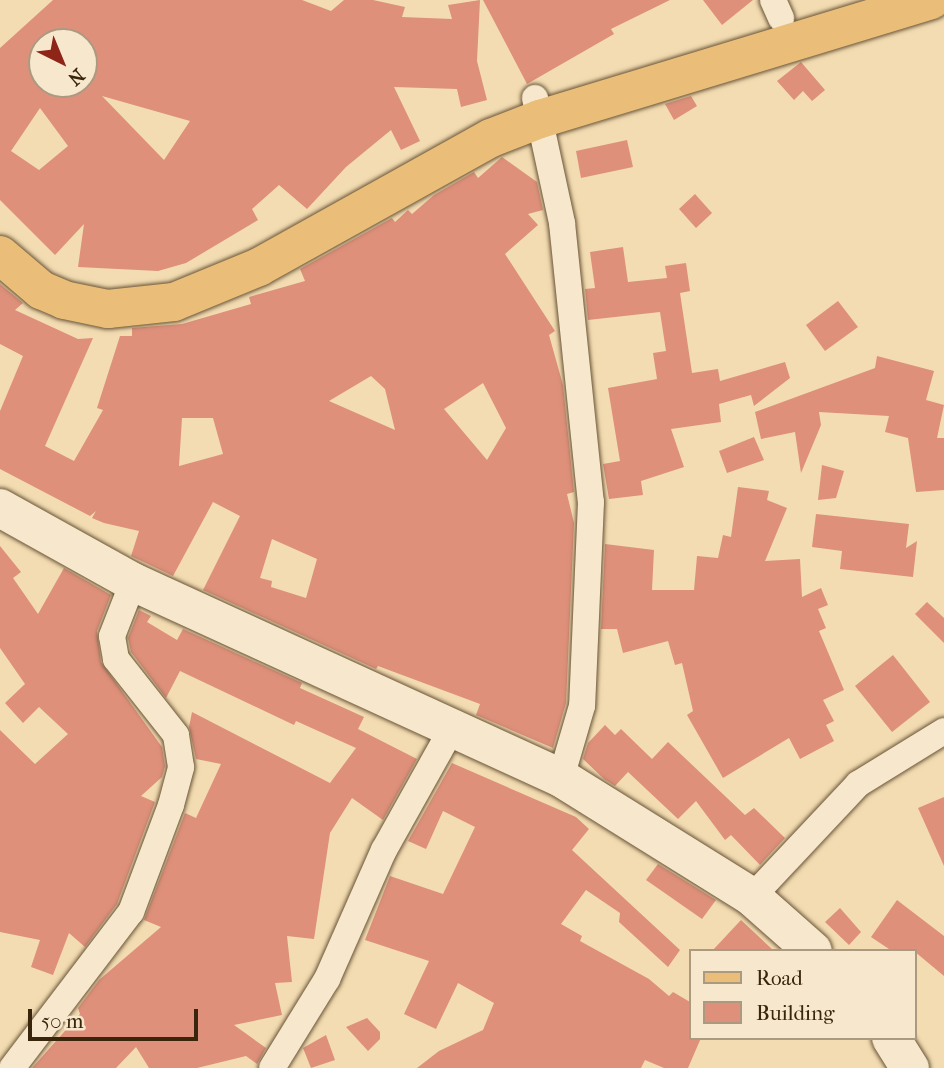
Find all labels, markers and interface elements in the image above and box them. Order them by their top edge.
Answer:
north arrow [28,28,98,98]
text: N [63,64,89,90]
legend [688,949,916,1040]
text: Road [756,966,803,990]
scale bar [32,995,201,1038]
text: Building [756,1001,834,1025]
text: 50 m [41,1009,84,1033]

